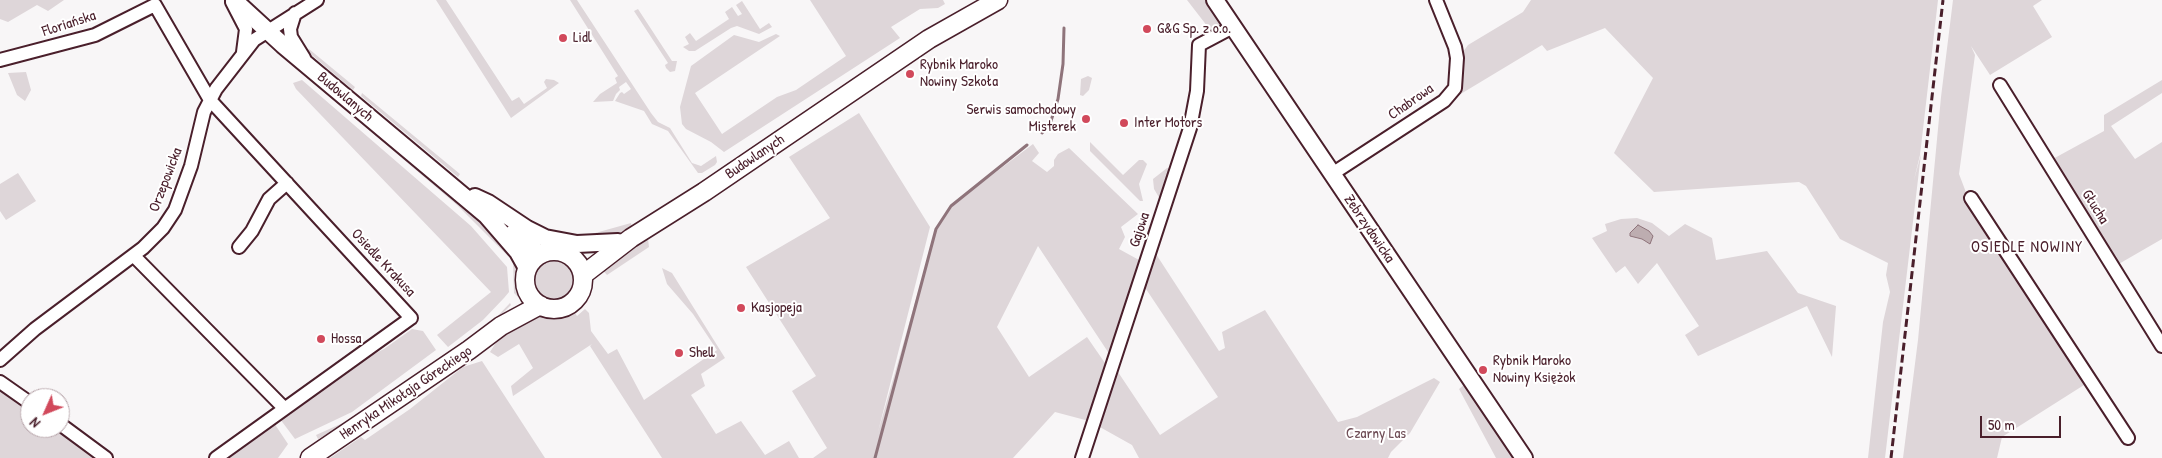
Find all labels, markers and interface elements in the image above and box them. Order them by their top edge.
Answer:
street label: Floriańska [40,7,98,41]
place label: G&G Sp. z o.o. [1157,20,1231,38]
marker: G&G Sp. z o.o. [1141,23,1153,35]
place label: Lidl [573,29,592,47]
marker: Lidl [557,32,569,44]
place label: Rybnik Maroko Nowiny Szkoła [920,56,998,91]
street label: Budowlanych [313,68,377,126]
marker: Rybnik Maroko Nowiny Szkoła [904,68,916,80]
street label: Chabrowa [1385,80,1437,124]
place label: Serwis samochodowy Misterek [967,101,1076,136]
marker: Serwis samochodowy Misterek [1080,113,1092,125]
place label: Inter Motors [1134,114,1202,132]
marker: Inter Motors [1118,117,1130,129]
street label: Budowlanych [722,131,788,183]
street label: Orzepowicka [146,145,186,215]
street label: Głucha [2078,187,2112,227]
street label: Zebrzydowicka [1340,191,1398,267]
street label: Gajowa [1126,210,1154,250]
street label: Osiedle Krakusa [347,225,419,301]
district label: OSIEDLE NOWINY [1969,238,2085,258]
place label: Kasjopeja [751,299,802,317]
marker: Kasjopeja [735,302,747,314]
place label: Hossa [331,330,361,348]
marker: Hossa [315,333,327,345]
street label: Henryka Mikołaja Góreckiego [337,342,475,444]
place label: Shell [689,344,715,362]
marker: Shell [673,347,685,359]
place label: Rybnik Maroko Nowiny Księżok [1493,352,1576,387]
marker: Rybnik Maroko Nowiny Księżok [1477,364,1489,376]
north arrow [20,388,70,438]
scale bar [1982,406,2063,438]
text: N [25,414,44,432]
text: 50 m [1988,414,2015,435]
park label: Czarny Las [1346,425,1406,443]

